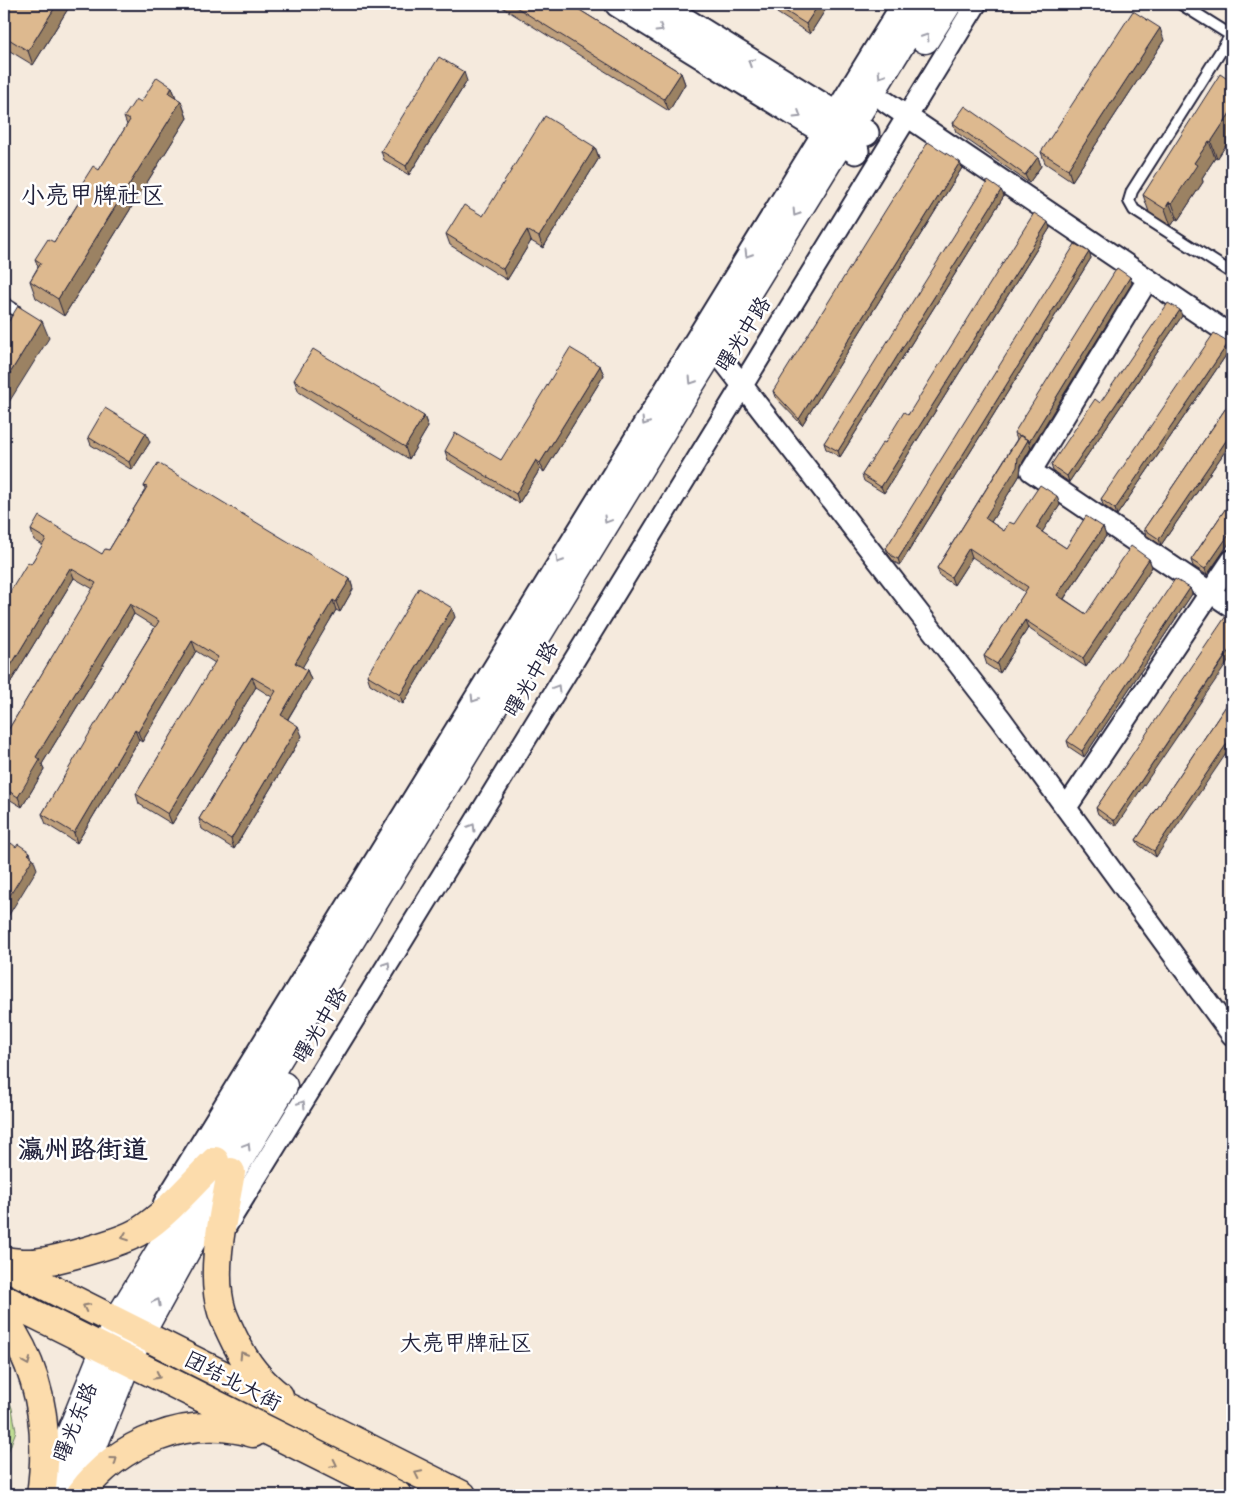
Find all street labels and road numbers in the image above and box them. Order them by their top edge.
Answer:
street label: 曙光中路 [710,291,776,377]
street label: 曙光中路 [498,636,564,722]
street label: 曙光中路 [287,982,353,1068]
street label: 团结北大街 [180,1346,286,1416]
street label: 曙光东路 [47,1378,103,1466]

